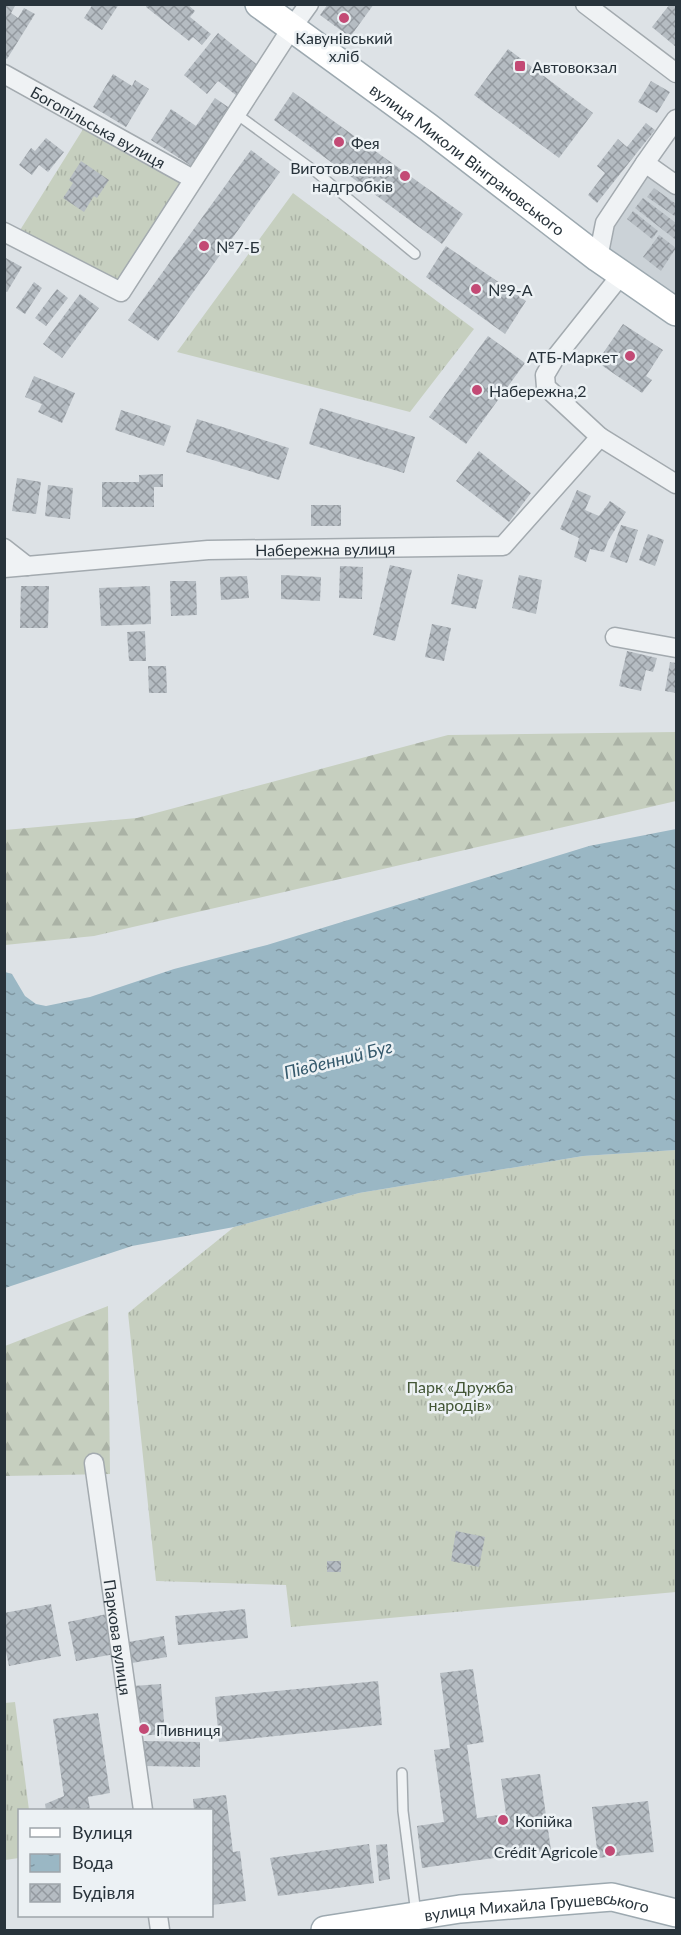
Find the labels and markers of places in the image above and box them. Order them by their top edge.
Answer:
marker: Кавунівський хліб [337,11,351,25]
place label: Кавунівський хліб [295,28,393,65]
place label: Автовокзал [532,57,617,76]
marker: Автовокзал [513,59,527,73]
place label: Фея [351,133,380,152]
marker: Фея [332,135,346,149]
place label: Виготовлення надгробків [290,158,393,195]
marker: Виготовлення надгробків [398,169,412,183]
place label: №7-Б [216,237,260,256]
marker: №7-Б [197,239,211,253]
place label: №9-А [488,280,533,299]
marker: №9-А [469,282,483,296]
place label: АТБ-Маркет [527,347,618,366]
marker: АТБ-Маркет [623,349,637,363]
place label: Набережна,2 [489,381,587,400]
marker: Набережна,2 [470,383,484,397]
place label: Пивниця [156,1720,221,1739]
marker: Пивниця [137,1722,151,1736]
place label: Копійка [515,1811,572,1830]
marker: Копійка [496,1813,510,1827]
place label: Crédit Agricole [494,1842,598,1861]
marker: Crédit Agricole [603,1844,617,1858]

